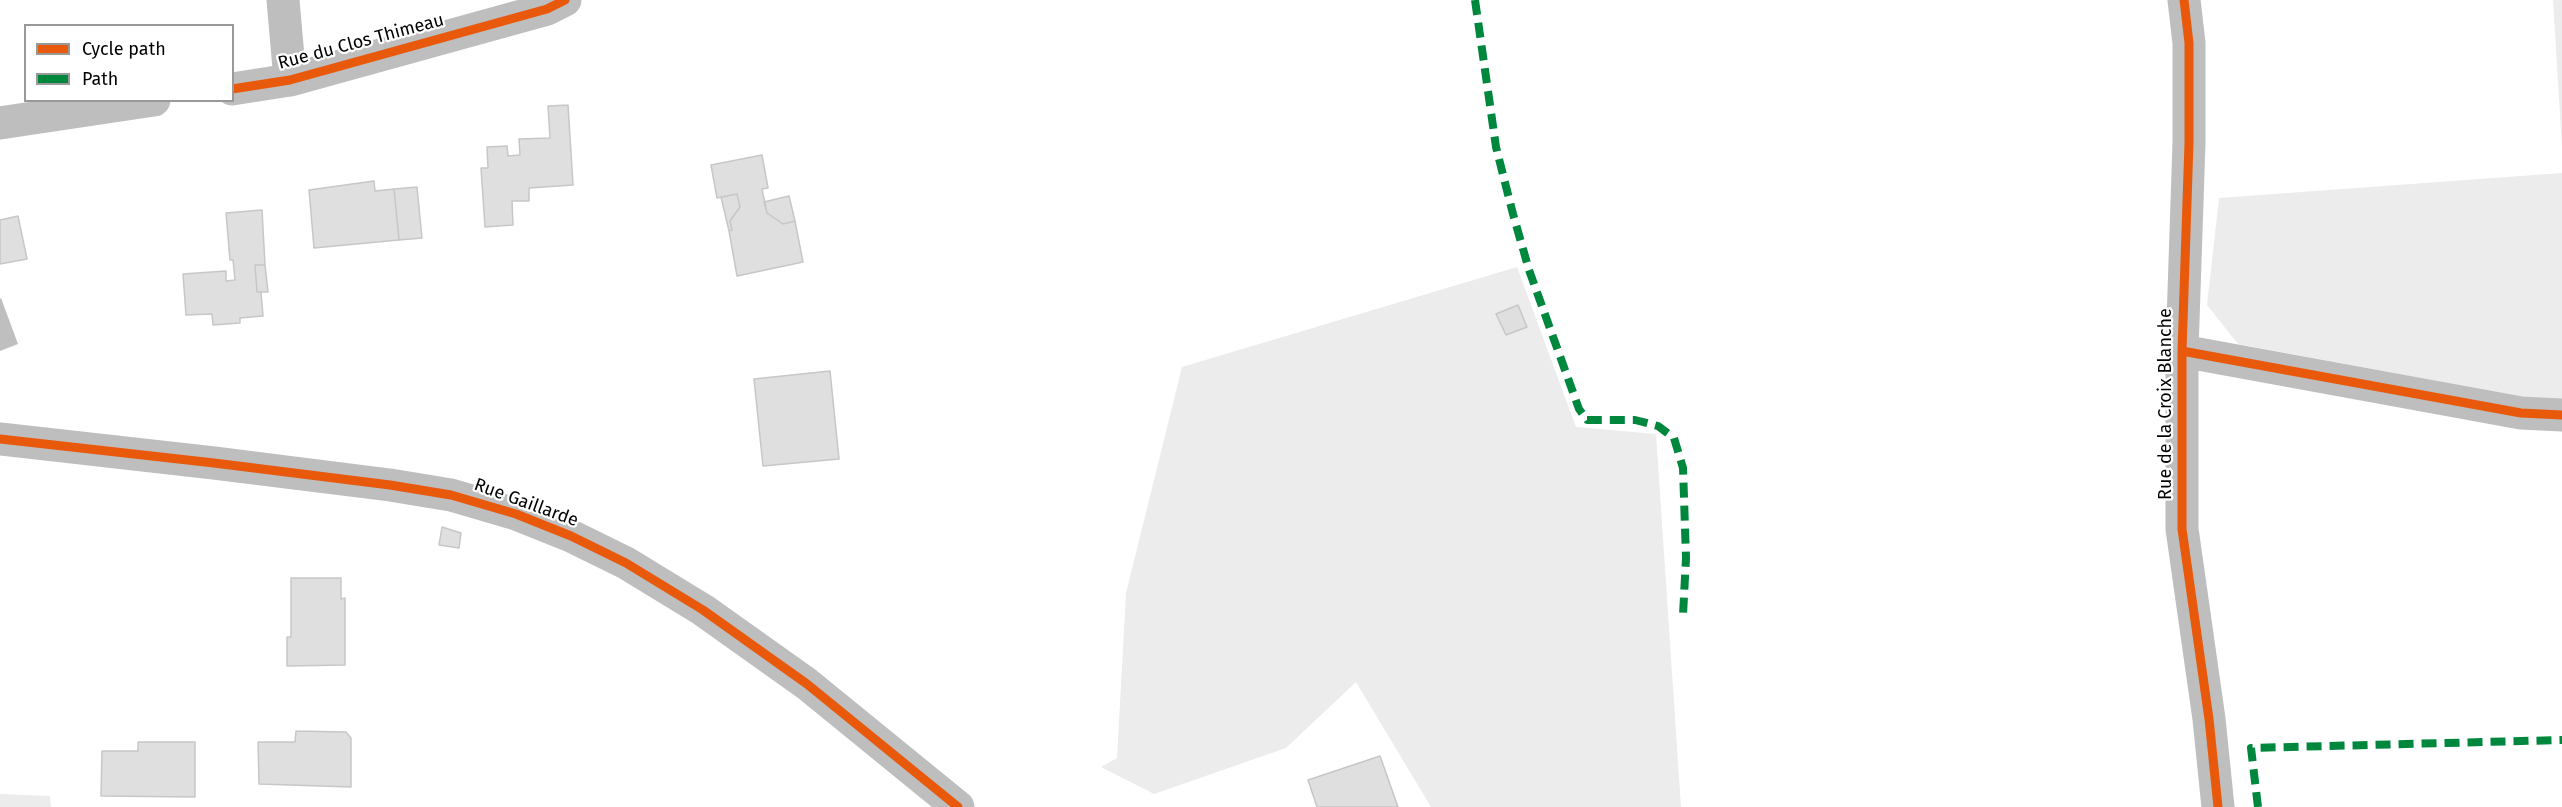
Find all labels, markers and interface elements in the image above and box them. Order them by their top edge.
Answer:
street label: Rue du Clos Thimeau [276,9,446,75]
legend [24,24,234,102]
text: Cycle path [82,38,166,60]
text: Path [82,68,118,90]
street label: Rue de la Croix Blanche [2155,308,2177,500]
street label: Rue Gaillarde [471,474,581,532]

